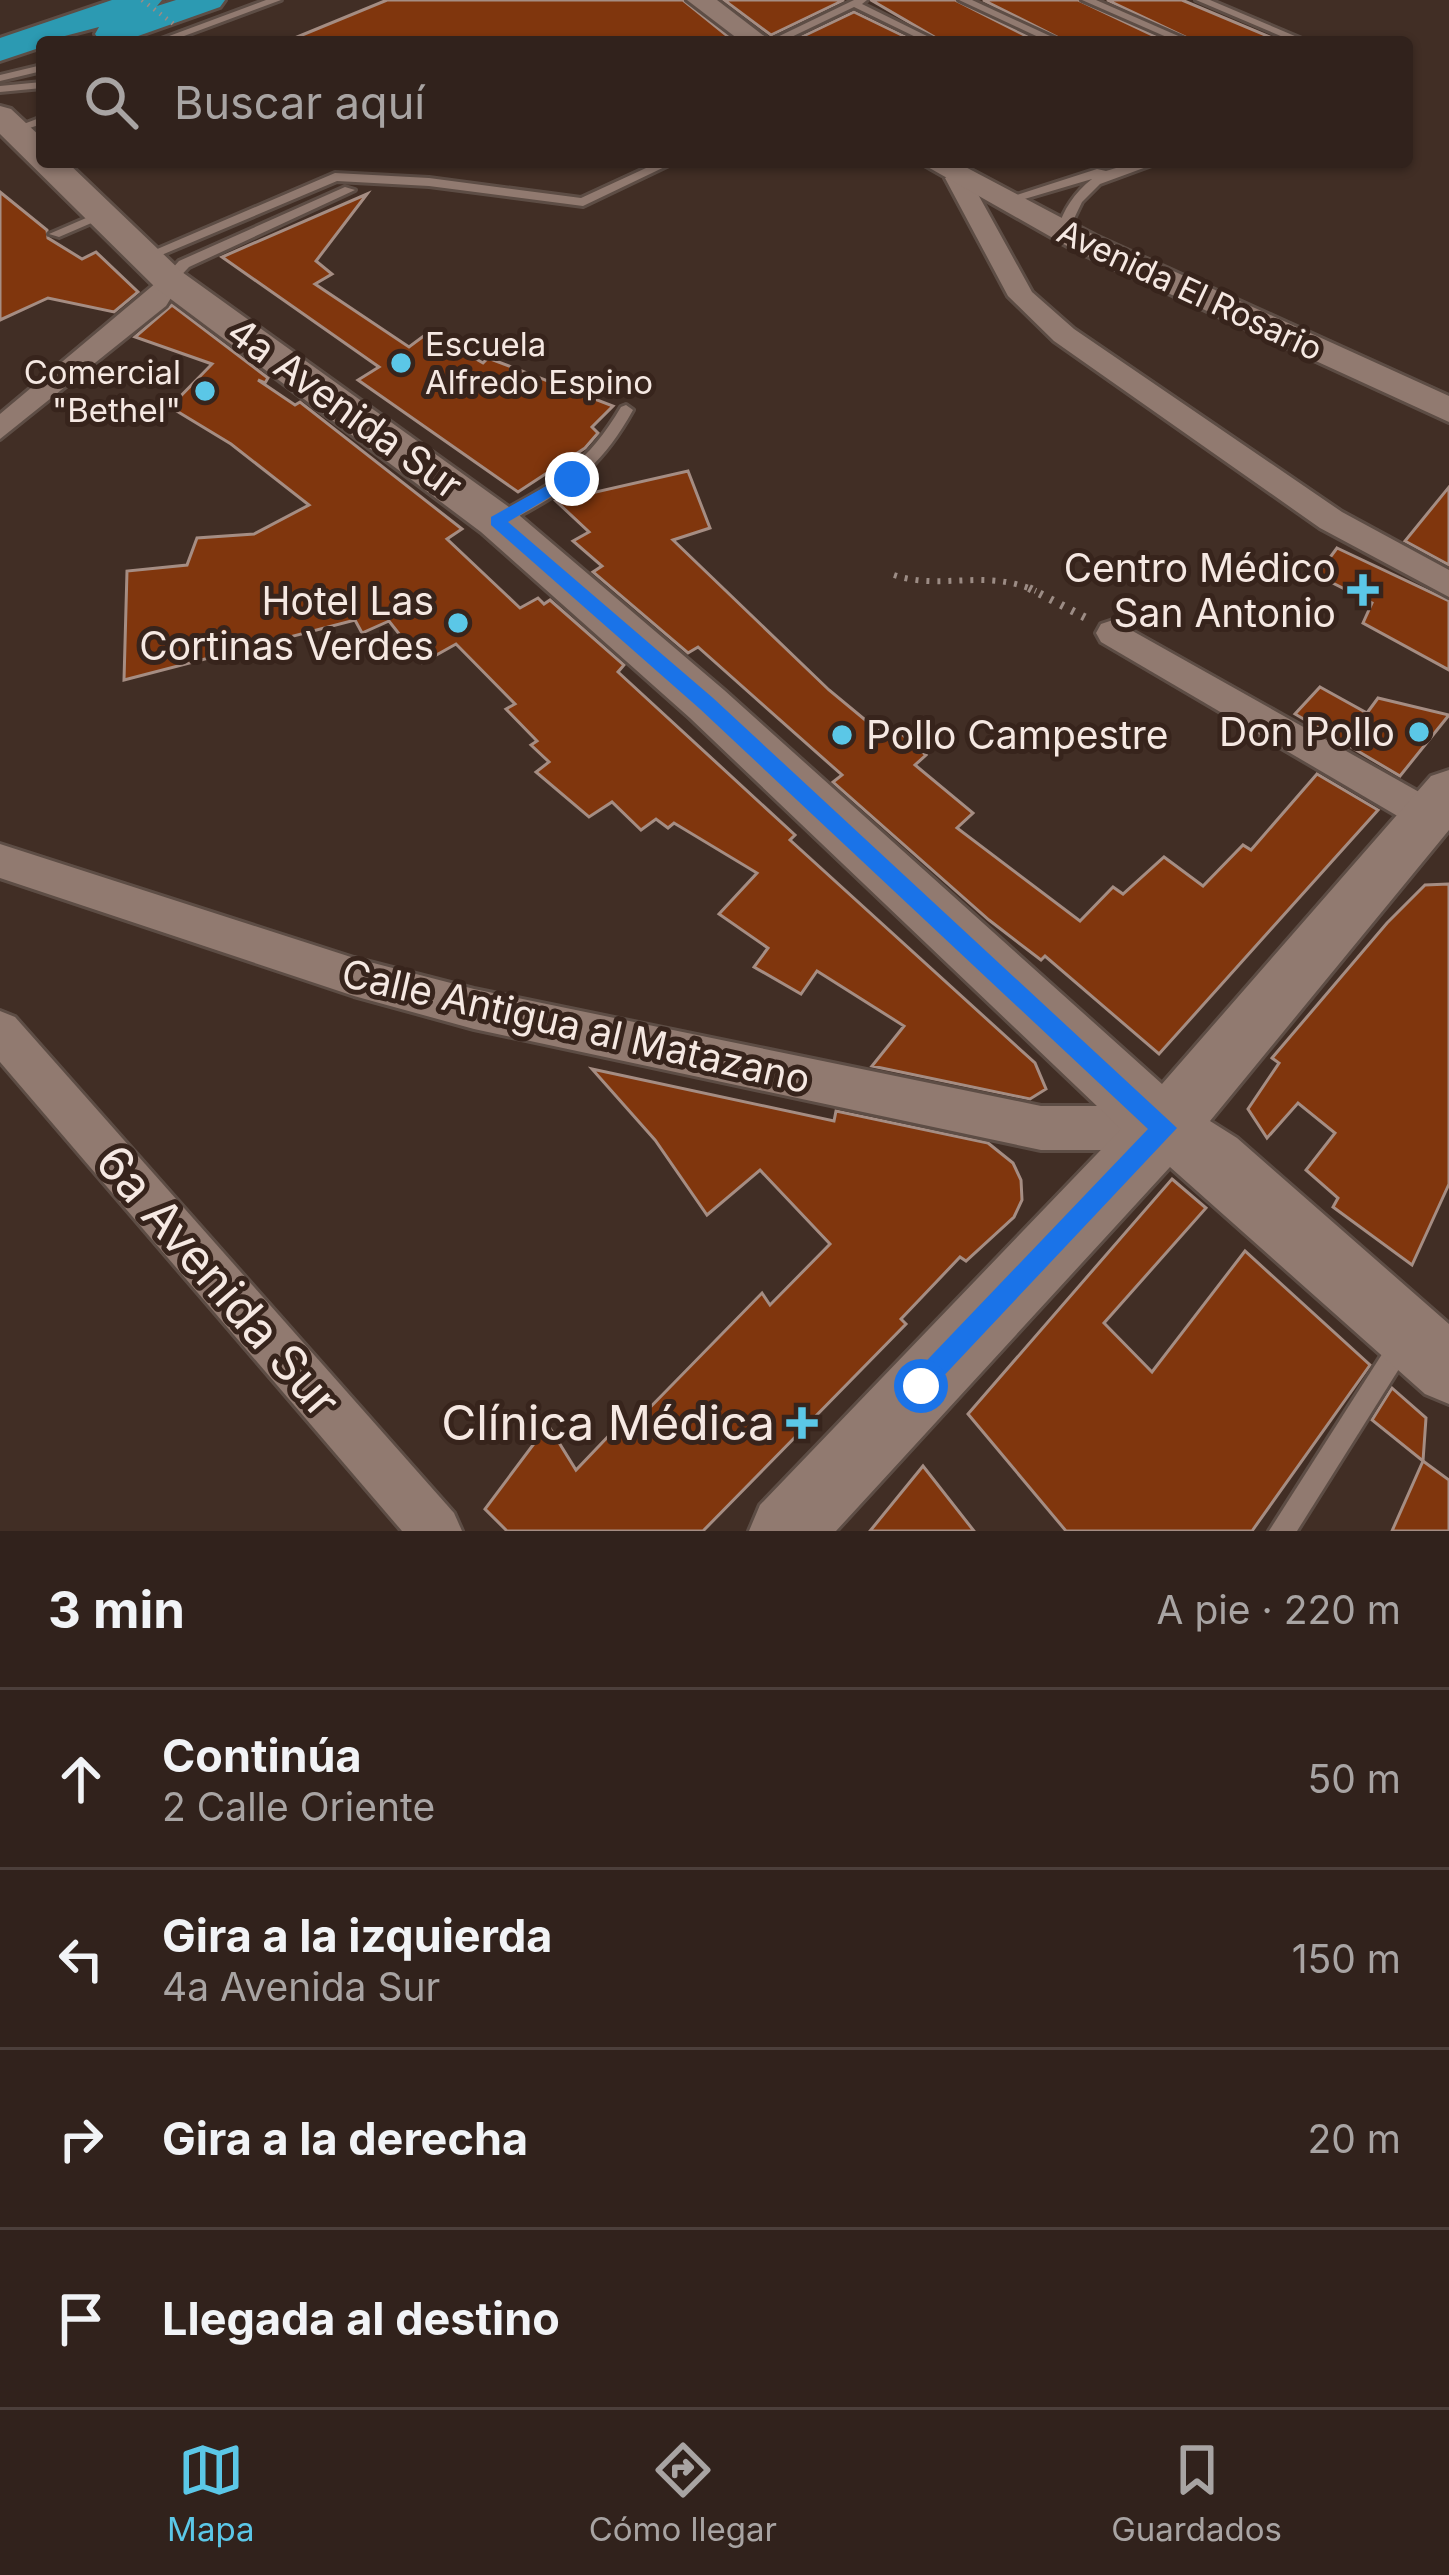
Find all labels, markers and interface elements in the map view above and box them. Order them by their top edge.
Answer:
search box [36,36,1413,168]
icon: search [78,69,144,135]
text: Buscar aquí [174,75,425,130]
street label: Avenida El Rosario [1051,211,1329,369]
street label: 4a Avenida Sur [219,307,472,508]
place label: Escuela Alfredo Espino [425,324,653,402]
marker: Escuela Alfredo Espino [388,350,414,376]
place label: Comercial "Bethel" [24,352,181,430]
marker: Comercial "Bethel" [192,378,218,404]
route end [545,452,599,506]
place label: Centro Médico San Antonio [1064,544,1336,636]
marker: Centro Médico San Antonio [1347,574,1379,606]
place label: Hotel Las Cortinas Verdes [139,577,434,669]
marker: Hotel Las Cortinas Verdes [445,610,471,636]
place label: Don Pollo [1219,708,1395,755]
place label: Pollo Campestre [866,711,1169,758]
marker: Don Pollo [1406,719,1432,745]
marker: Pollo Campestre [829,722,855,748]
street label: Calle Antigua al Matazano [337,949,815,1102]
street label: 6a Avenida Sur [84,1133,353,1429]
route start [894,1359,948,1413]
place label: Clínica Médica [441,1393,775,1452]
marker: Clínica Médica [786,1407,818,1439]
text: 3 min [48,1579,185,1640]
text: A pie · 220 m [1157,1586,1401,1633]
text: Continúa [162,1728,362,1783]
icon: ahead [48,1746,114,1812]
text: 50 m [1308,1755,1401,1802]
text: 2 Calle Oriente [162,1783,435,1830]
text: Gira a la izquierda [162,1908,552,1963]
icon: left [48,1926,114,1992]
text: 150 m [1292,1935,1401,1982]
text: 4a Avenida Sur [162,1963,440,2010]
icon: right [48,2106,114,2172]
text: Gira a la derecha [162,2111,528,2166]
text: 20 m [1307,2115,1401,2162]
icon: arrive [48,2286,114,2352]
text: Llegada al destino [162,2291,560,2346]
tab: Mapa [167,2437,255,2549]
tab: Cómo llegar [589,2437,777,2549]
tab: Guardados [1111,2437,1282,2549]

